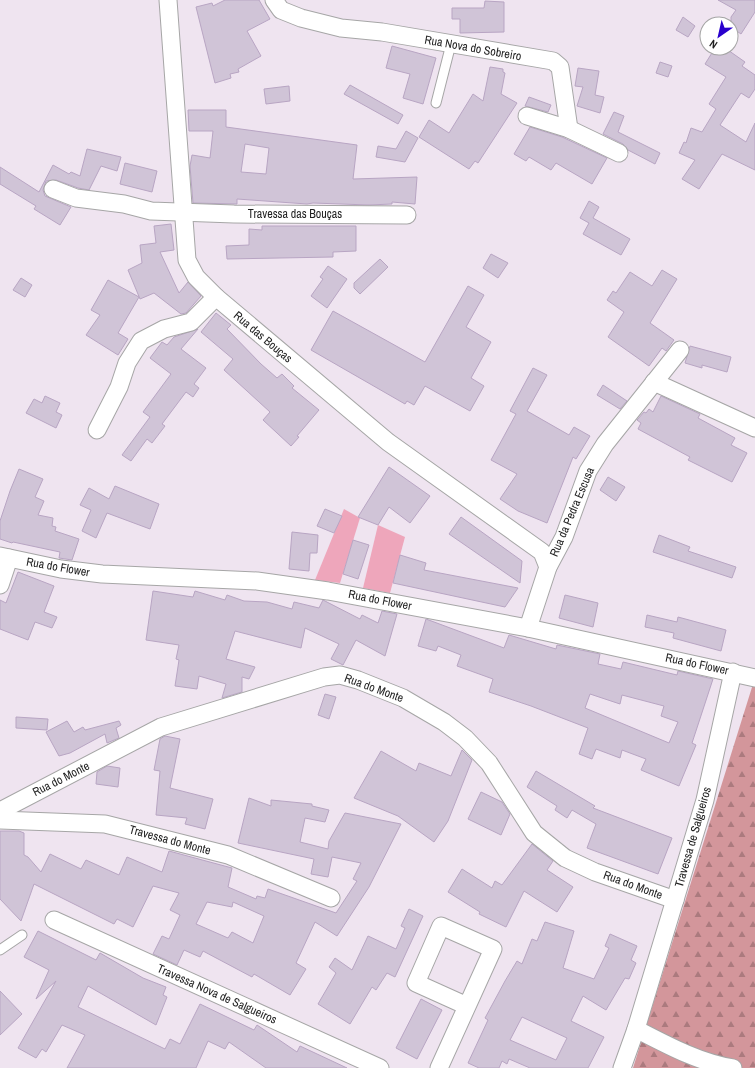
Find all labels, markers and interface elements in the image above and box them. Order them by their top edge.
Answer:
north arrow [699,16,739,56]
street label: Rua Nova do Sobreiro [423,32,523,64]
text: N [707,37,720,52]
street label: Travessa das Bouças [248,206,342,222]
street label: Rua das Bouças [230,308,296,366]
street label: Rua da Pedra Escusa [546,464,598,559]
street label: Rua do Flower [25,554,92,581]
street label: Rua do Flower [347,586,414,614]
street label: Rua do Flower [664,650,731,679]
street label: Rua do Monte [342,670,406,706]
street label: Rua do Monte [30,758,92,800]
street label: Travessa de Salgueiros [671,785,715,889]
street label: Travessa do Monte [127,821,213,859]
street label: Rua do Monte [601,867,665,903]
street label: Travessa Nova de Salgueiros [155,960,279,1028]

